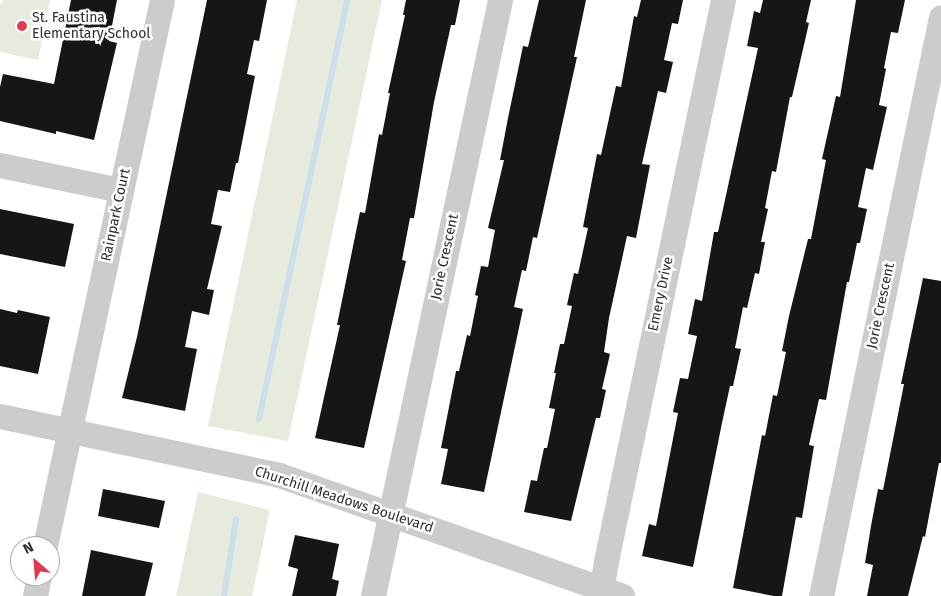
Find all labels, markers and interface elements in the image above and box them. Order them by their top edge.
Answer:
place label: St. Faustina Elementary School [32,10,150,42]
marker: St. Faustina Elementary School [16,20,28,32]
street label: Rainpark Court [98,167,134,263]
street label: Jorie Crescent [428,213,462,301]
street label: Emery Drive [645,255,677,333]
street label: Jorie Crescent [864,262,898,350]
street label: Churchill Meadows Boulevard [253,463,435,537]
north arrow [10,536,60,586]
text: N [20,538,36,558]

